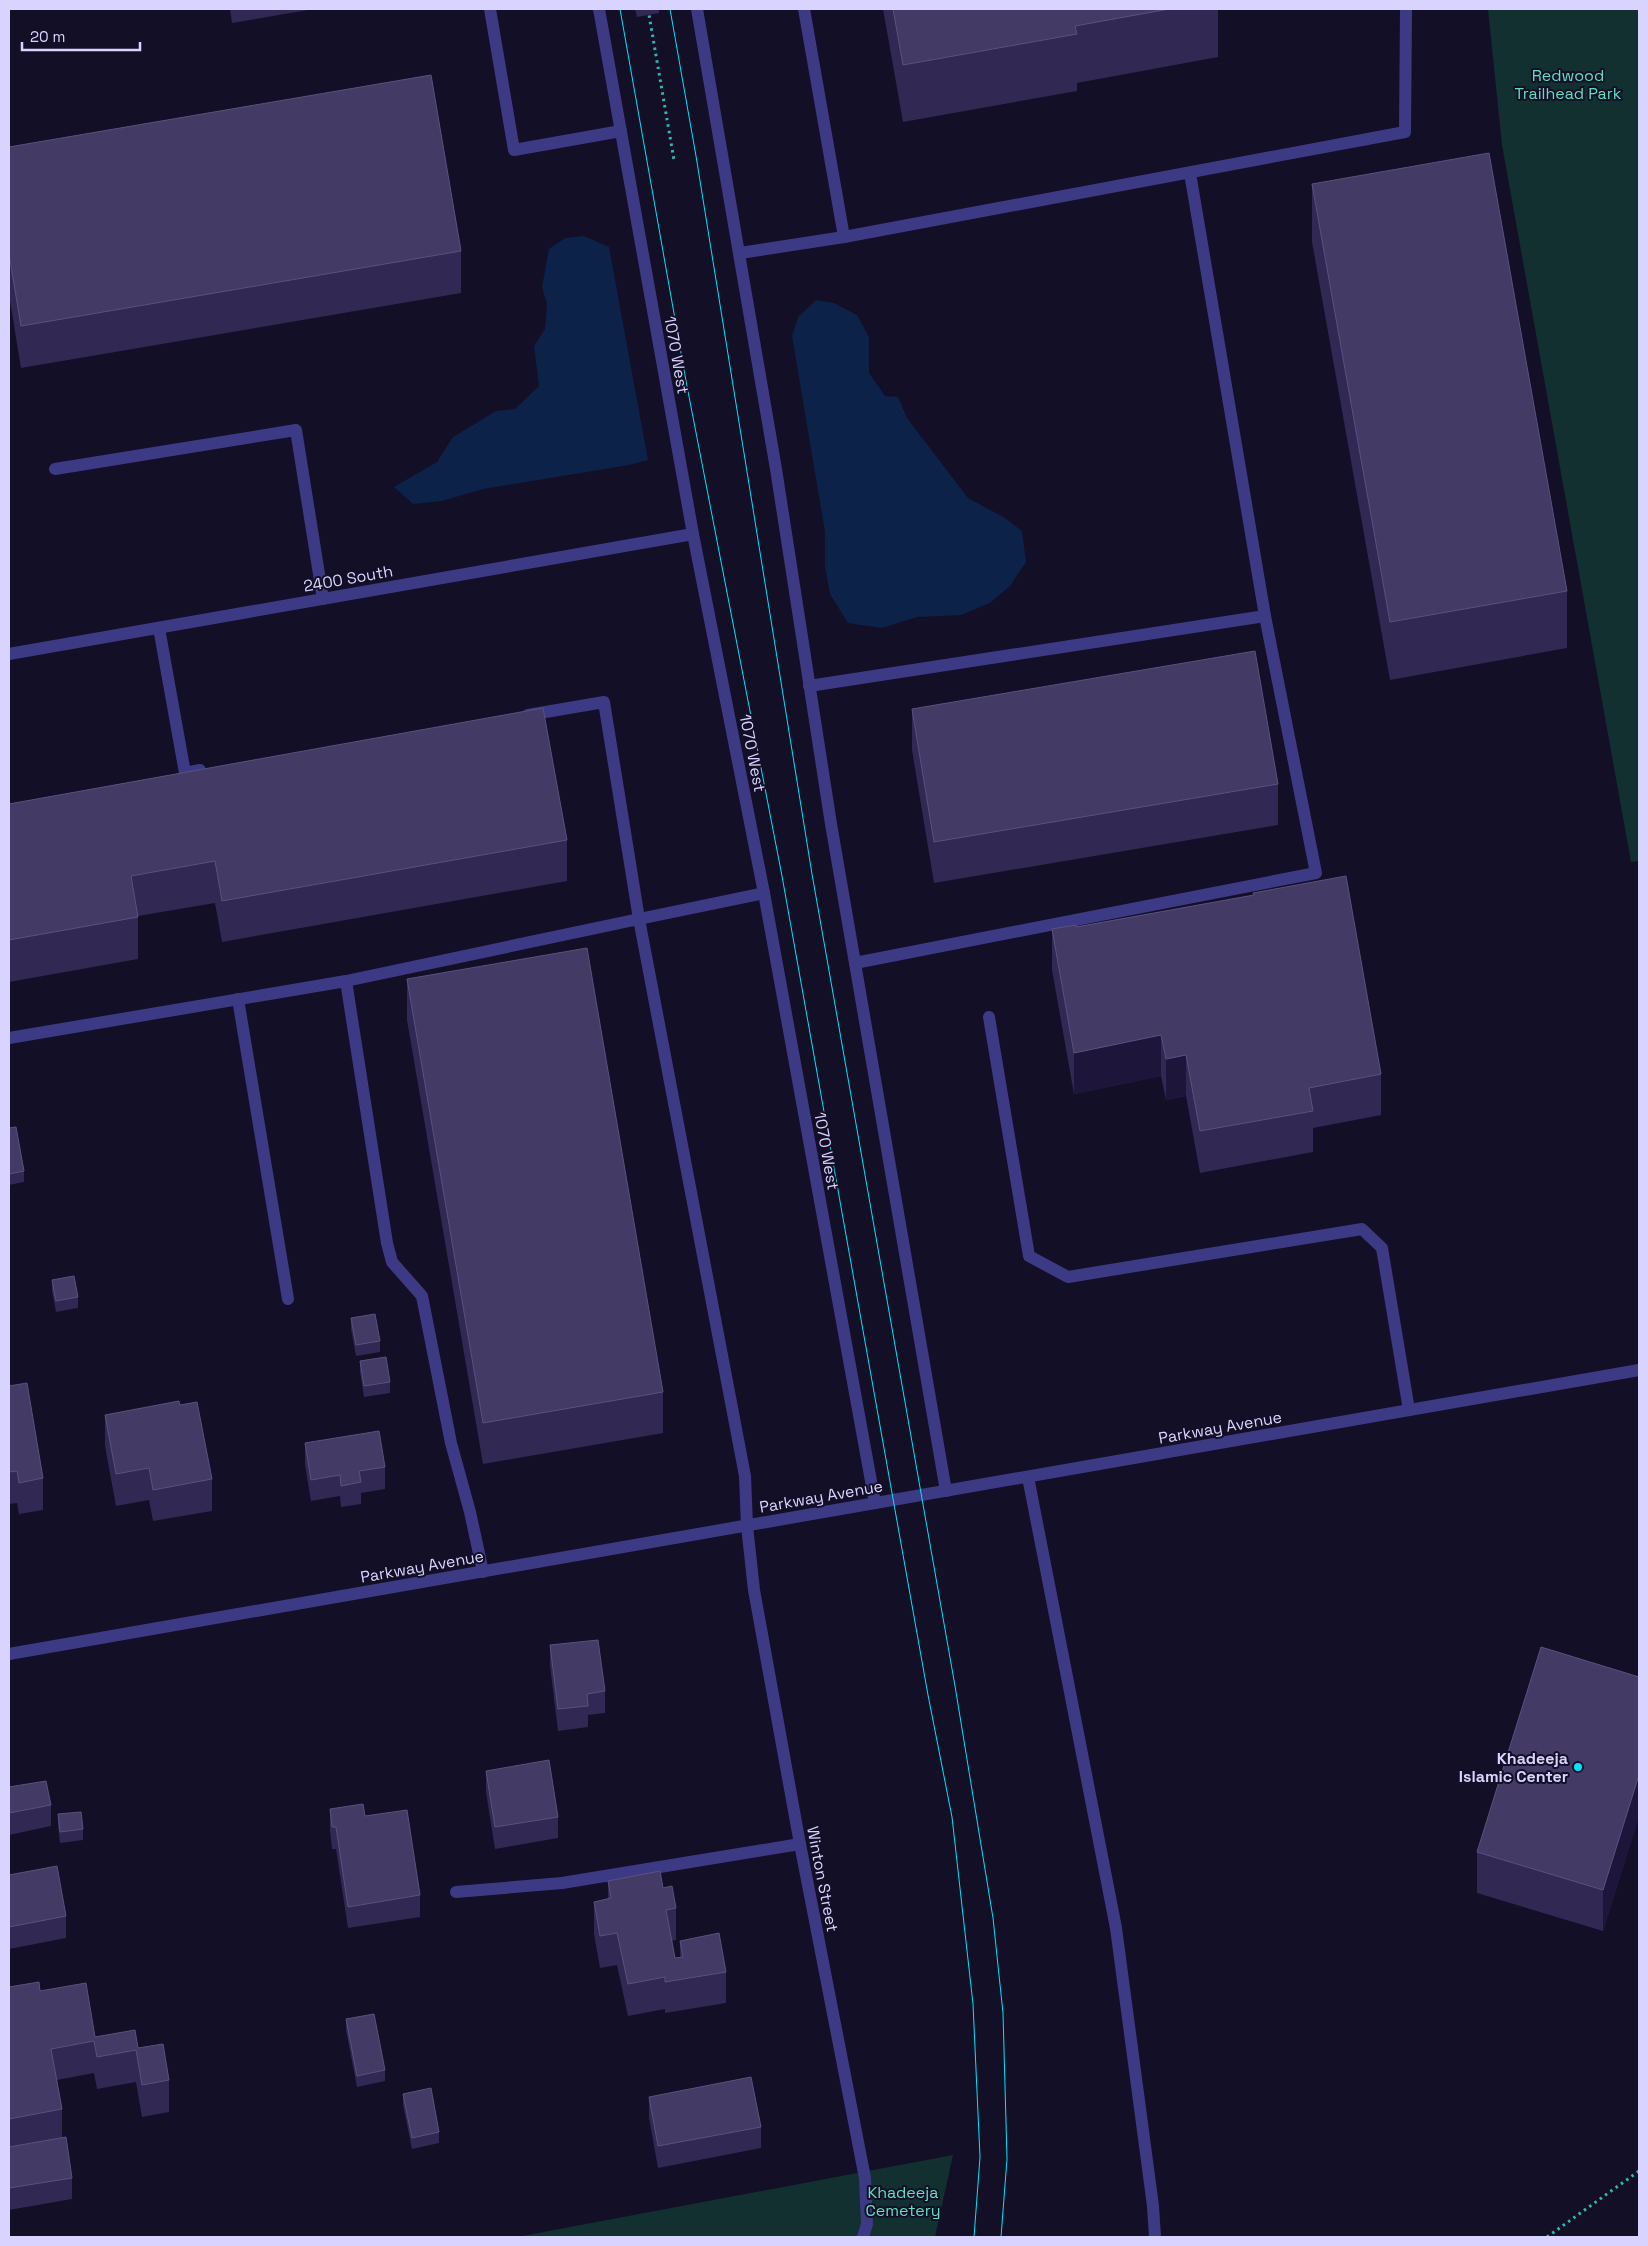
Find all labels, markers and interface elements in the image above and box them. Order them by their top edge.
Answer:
scale bar [22,20,140,52]
text: 20 m [30,27,65,46]
park label: Redwood Trailhead Park [1515,65,1622,104]
street label: 1070 West [659,315,694,396]
street label: 2400 South [302,560,394,597]
street label: 1070 West [735,712,770,794]
street label: 1070 West [809,1111,844,1192]
street label: Parkway Avenue [1157,1406,1284,1449]
street label: Parkway Avenue [758,1475,885,1518]
street label: Parkway Avenue [359,1545,486,1588]
place label: Khadeeja Islamic Center [1459,1748,1568,1787]
marker: Khadeeja Islamic Center [1572,1761,1584,1773]
street label: Winton Street [802,1824,843,1934]
park label: Khadeeja Cemetery [865,2182,941,2221]

